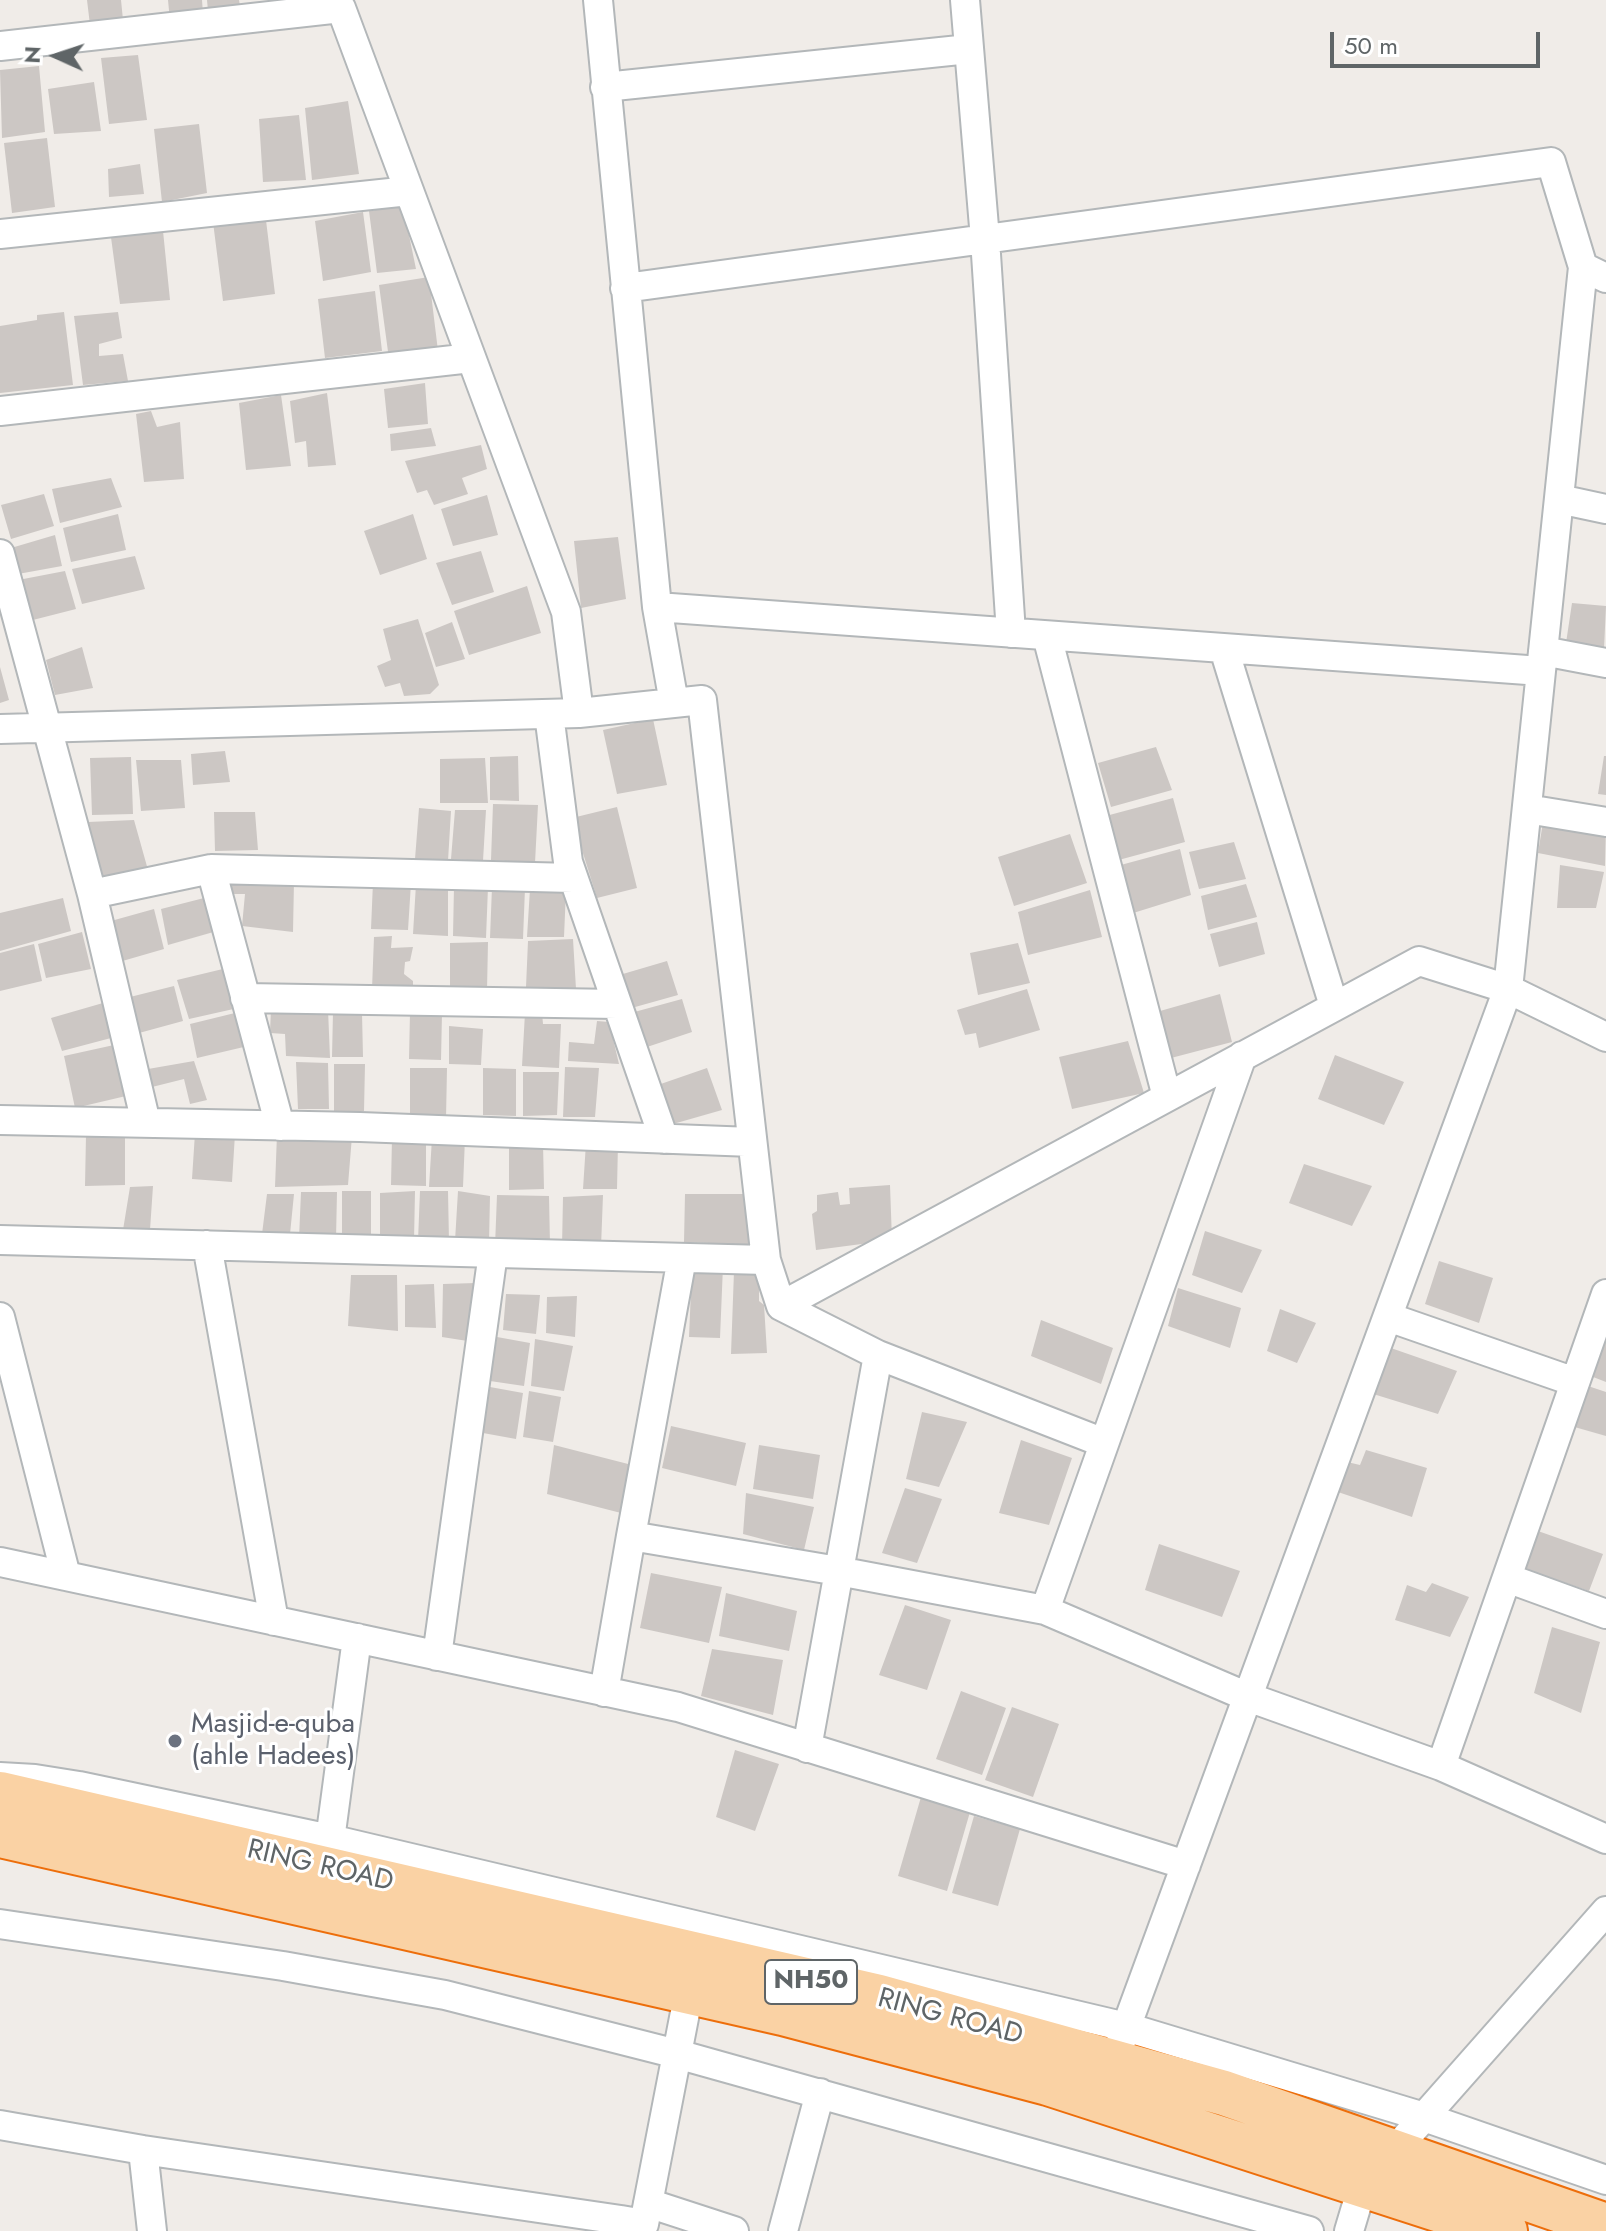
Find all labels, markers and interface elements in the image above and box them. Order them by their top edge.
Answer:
north arrow [16,16,96,96]
scale bar [1334,16,1544,66]
text: 50 m [1344,28,1398,63]
text: N [16,45,48,64]
place label: Masjid-e-quba (ahle Hadees) [191,1708,355,1774]
marker: Masjid-e-quba (ahle Hadees) [166,1732,184,1750]
street label: RING ROAD [244,1834,396,1900]
road number: NH50 [765,1960,857,2004]
street label: RING ROAD [874,1983,1026,2053]

